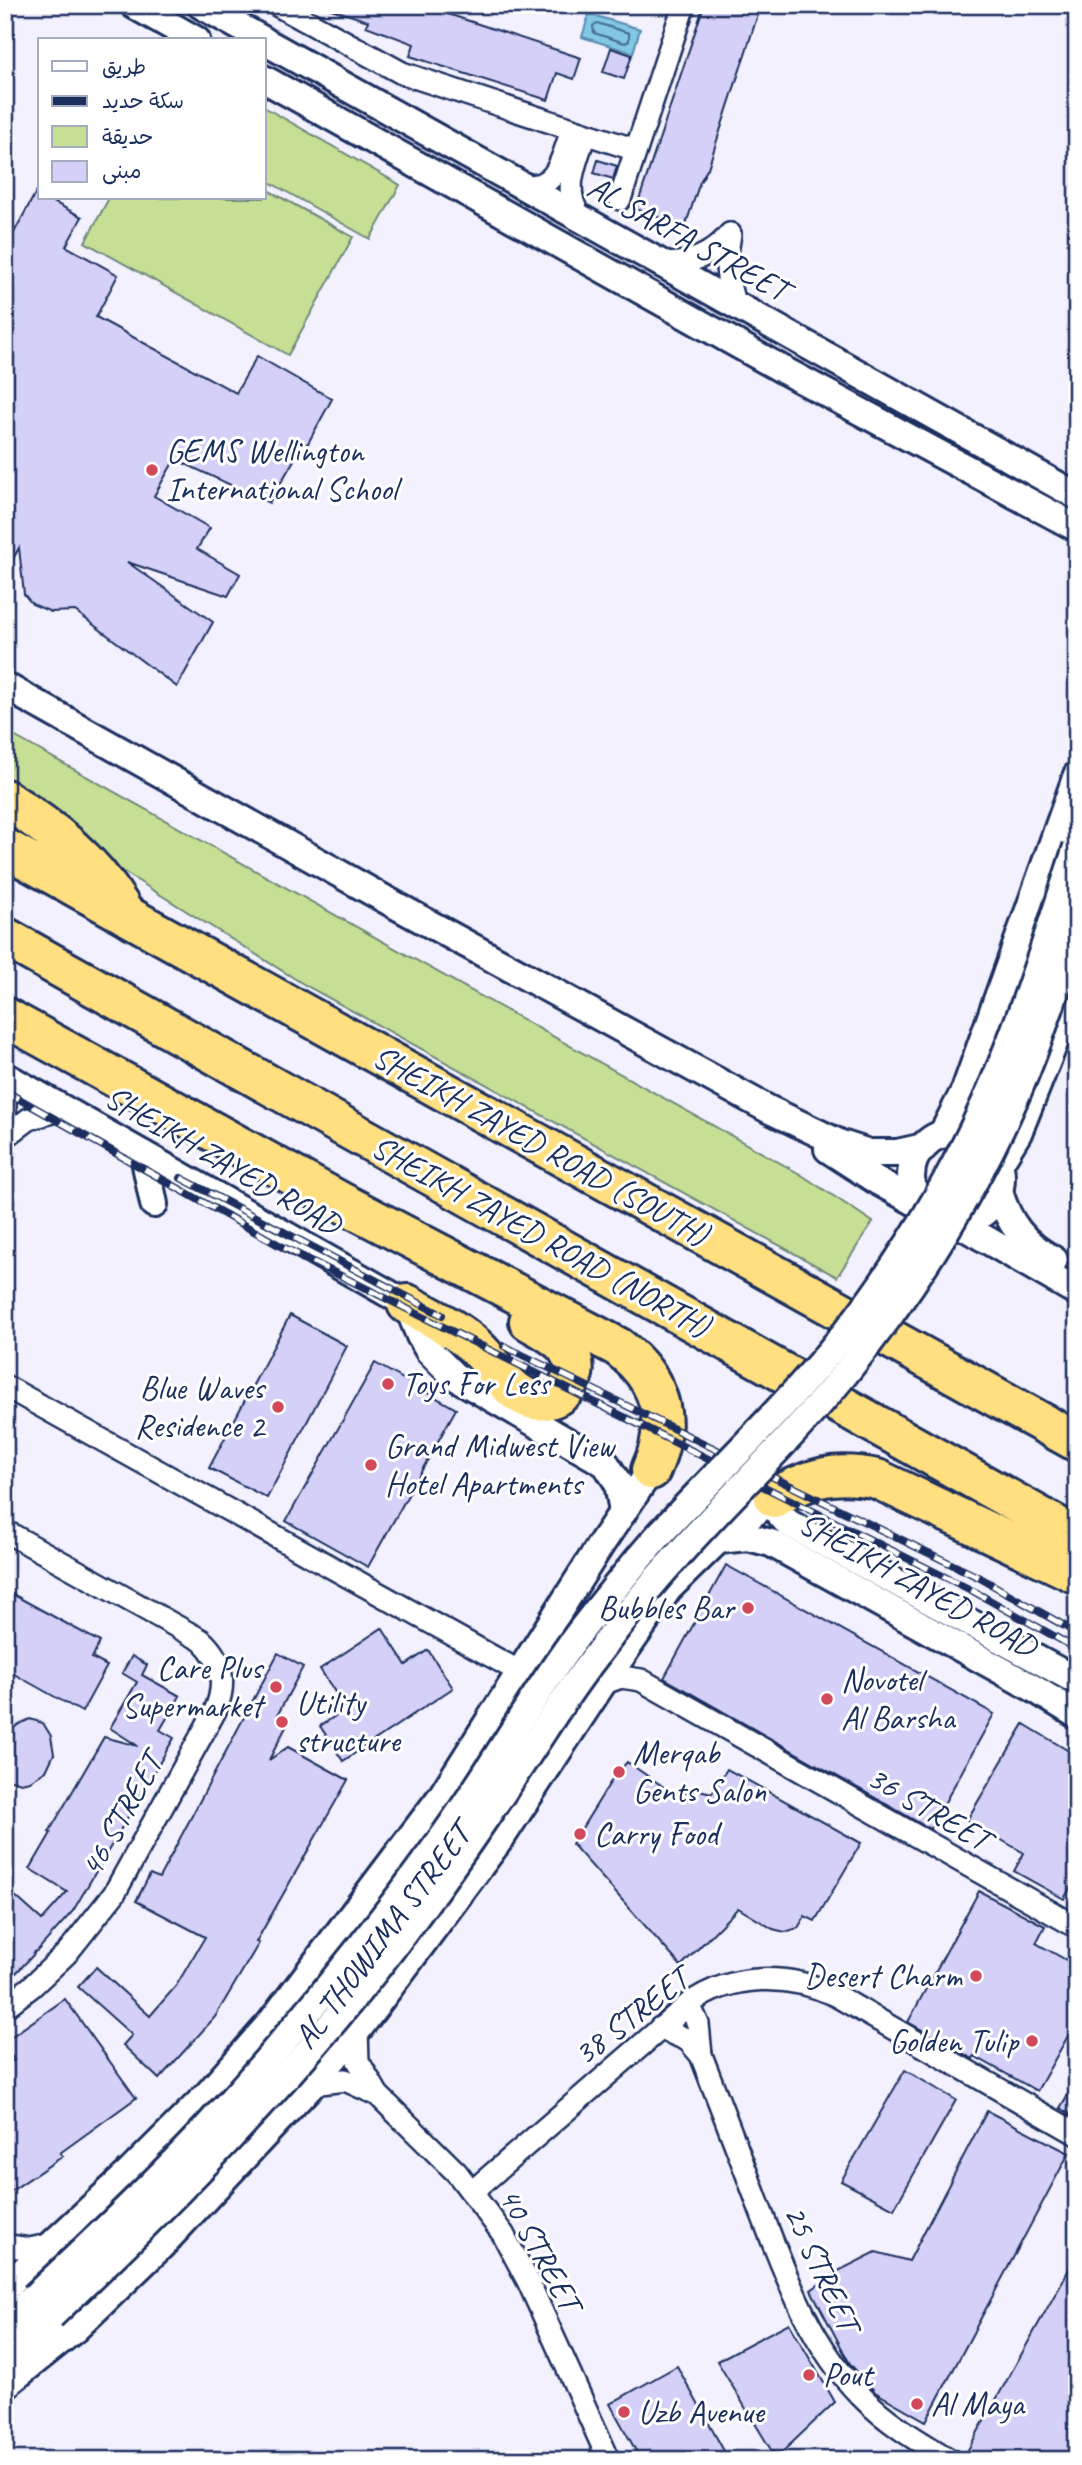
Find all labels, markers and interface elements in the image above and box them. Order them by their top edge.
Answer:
legend [38,38,266,200]
text: طريق [102,54,146,80]
text: سكة حديد [102,88,184,114]
text: حديقة [102,124,153,150]
text: مبنى [102,158,141,185]
street label: AL SARFA STREET [580,166,802,314]
place label: GEMS Wellington International School [166,430,403,510]
marker: GEMS Wellington International School [144,462,160,478]
street label: SHEIKH ZAYED ROAD (SOUTH) [366,1035,718,1256]
street label: SHEIKH ZAYED ROAD [98,1076,351,1246]
street label: SHEIKH ZAYED ROAD (NORTH) [364,1125,719,1348]
place label: Toys For Less [402,1363,552,1405]
place label: Blue Waves Residence 2 [135,1367,267,1447]
marker: Toys For Less [380,1376,396,1392]
marker: Blue Waves Residence 2 [270,1399,286,1415]
place label: Grand Midwest View Hotel Apartments [385,1425,617,1505]
marker: Grand Midwest View Hotel Apartments [363,1457,379,1473]
street label: SHEIKH ZAYED ROAD [792,1501,1047,1668]
place label: Bubbles Bar [598,1587,736,1629]
marker: Bubbles Bar [740,1600,756,1616]
place label: Care Plus Supermarket [122,1647,266,1727]
place label: Novotel Al Barsha [841,1659,956,1739]
marker: Care Plus Supermarket [268,1679,284,1695]
place label: Utility structure [296,1682,402,1762]
marker: Novotel Al Barsha [819,1691,835,1707]
marker: Utility structure [274,1714,290,1730]
place label: Merqab Gents Salon [633,1732,766,1812]
street label: 46 STREET [70,1740,175,1884]
street label: 36 STREET [860,1756,1004,1863]
marker: Merqab Gents Salon [611,1764,627,1780]
street label: AL THOWIMA STREET [284,1809,485,2057]
place label: Carry Food [594,1813,723,1855]
marker: Carry Food [572,1826,588,1842]
street label: 38 STREET [565,1954,703,2074]
place label: Desert Charm [804,1955,964,1997]
marker: Desert Charm [968,1968,984,1984]
place label: Golden Tulip [889,2020,1021,2062]
marker: Golden Tulip [1024,2033,1040,2049]
street label: 40 STREET [489,2180,594,2324]
street label: 25 STREET [774,2198,872,2344]
place label: Pout [823,2354,875,2396]
marker: Pout [801,2367,817,2383]
place label: Al Maya [931,2383,1026,2425]
place label: Uzb Avenue [638,2391,766,2433]
marker: Al Maya [909,2396,925,2412]
marker: Uzb Avenue [616,2404,632,2420]

